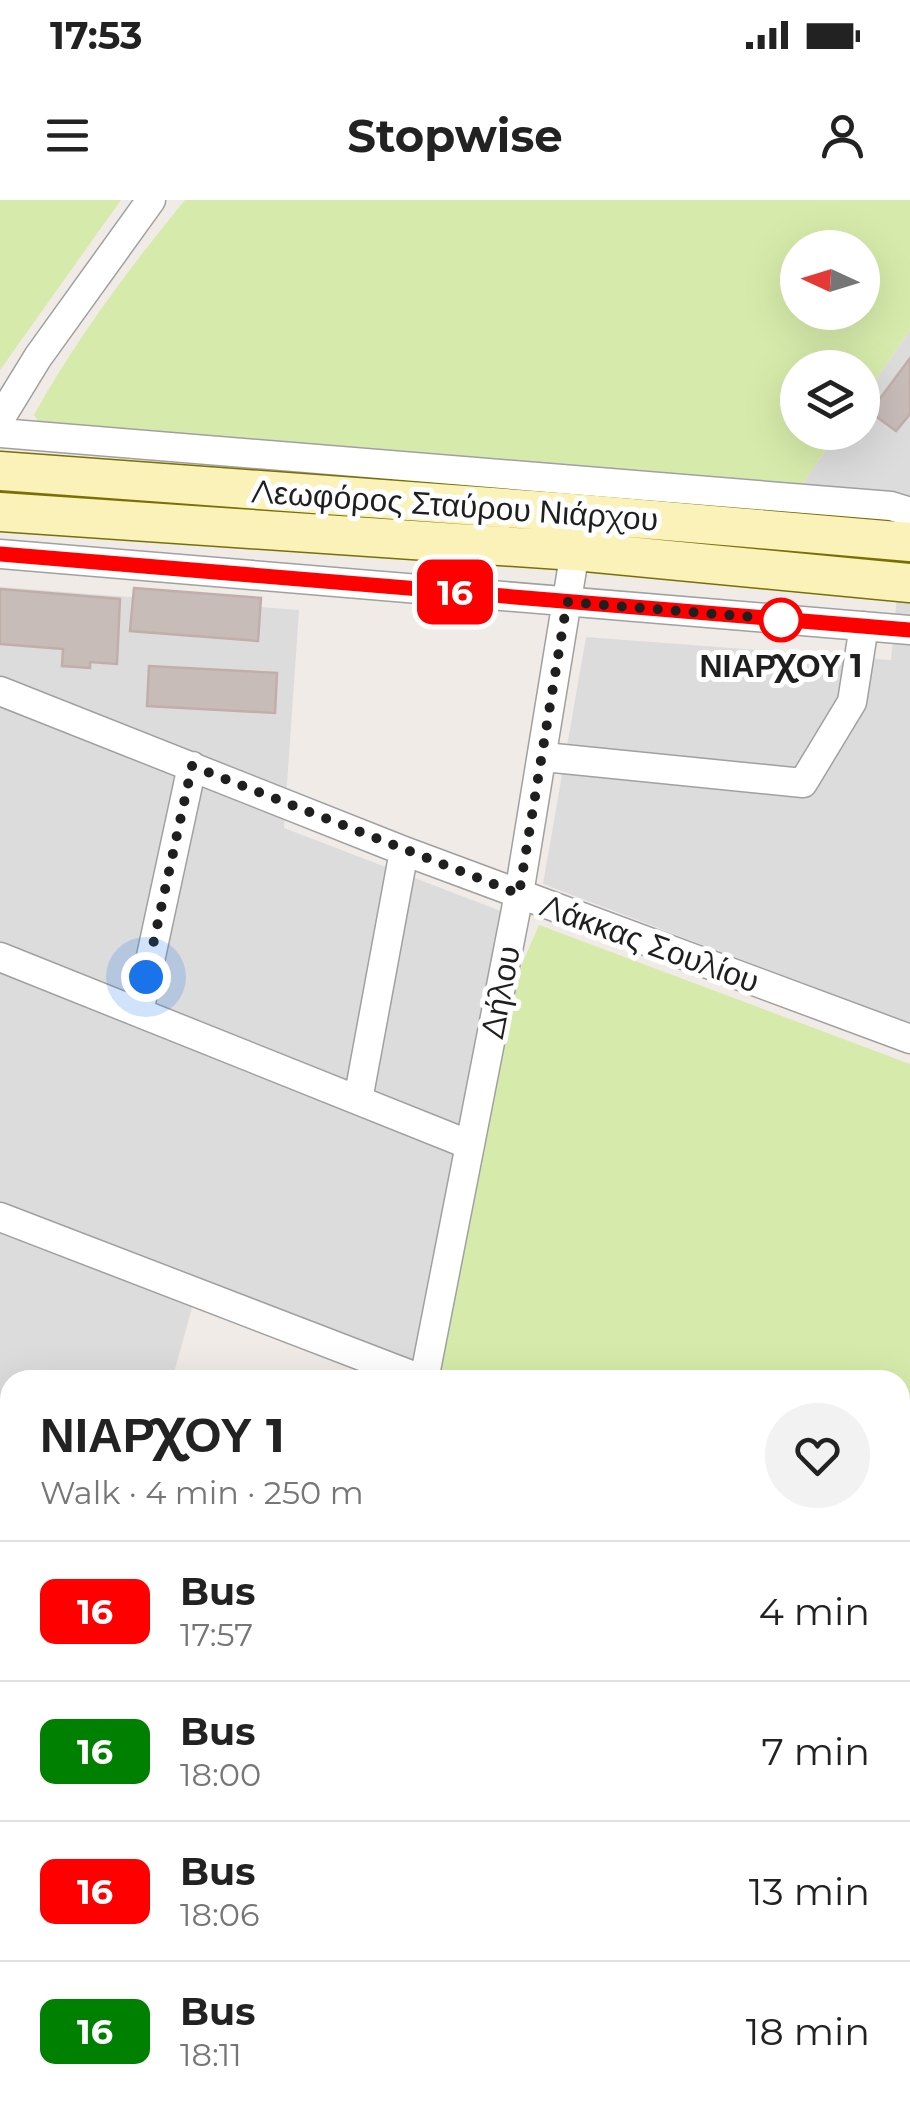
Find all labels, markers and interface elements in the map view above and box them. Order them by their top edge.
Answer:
text: 17:53 [50,12,143,59]
icon: menu [40,108,95,163]
text: Stopwise [347,108,563,163]
icon: person [815,108,870,163]
north arrow [780,230,880,330]
map controls [780,230,880,450]
button: layers [780,350,880,450]
street label: Λεωφόρος Σταύρου Νιάρχου [250,471,660,539]
line badge: 16 [410,560,500,624]
text: 16 [437,571,473,614]
marker: ΝΙΑΡΧΟΥ 1 [760,599,802,641]
place label: ΝΙΑΡΧΟΥ 1 [699,646,863,685]
street label: Λάκκας Σουλίου [535,885,765,1001]
street label: Δήλου [472,942,528,1042]
your location [121,952,171,1002]
button: heart [765,1403,870,1508]
text: ΝΙΑΡΧΟΥ 1 [40,1406,285,1464]
text: Walk · 4 min · 250 m [40,1473,364,1512]
text: Bus [180,1568,255,1615]
text: 4 min [759,1588,870,1635]
text: 16 [77,1590,113,1633]
text: 17:57 [180,1615,253,1654]
text: Bus [180,1708,255,1755]
text: 7 min [761,1728,870,1775]
text: 16 [77,1730,113,1773]
text: 18:00 [180,1755,261,1794]
text: Bus [180,1848,255,1895]
text: 13 min [749,1868,870,1915]
text: 16 [77,1870,113,1913]
text: 18:06 [180,1895,259,1934]
text: Bus [180,1988,255,2035]
text: 18 min [746,2008,870,2055]
text: 16 [77,2010,113,2053]
text: 18:11 [180,2035,242,2074]

